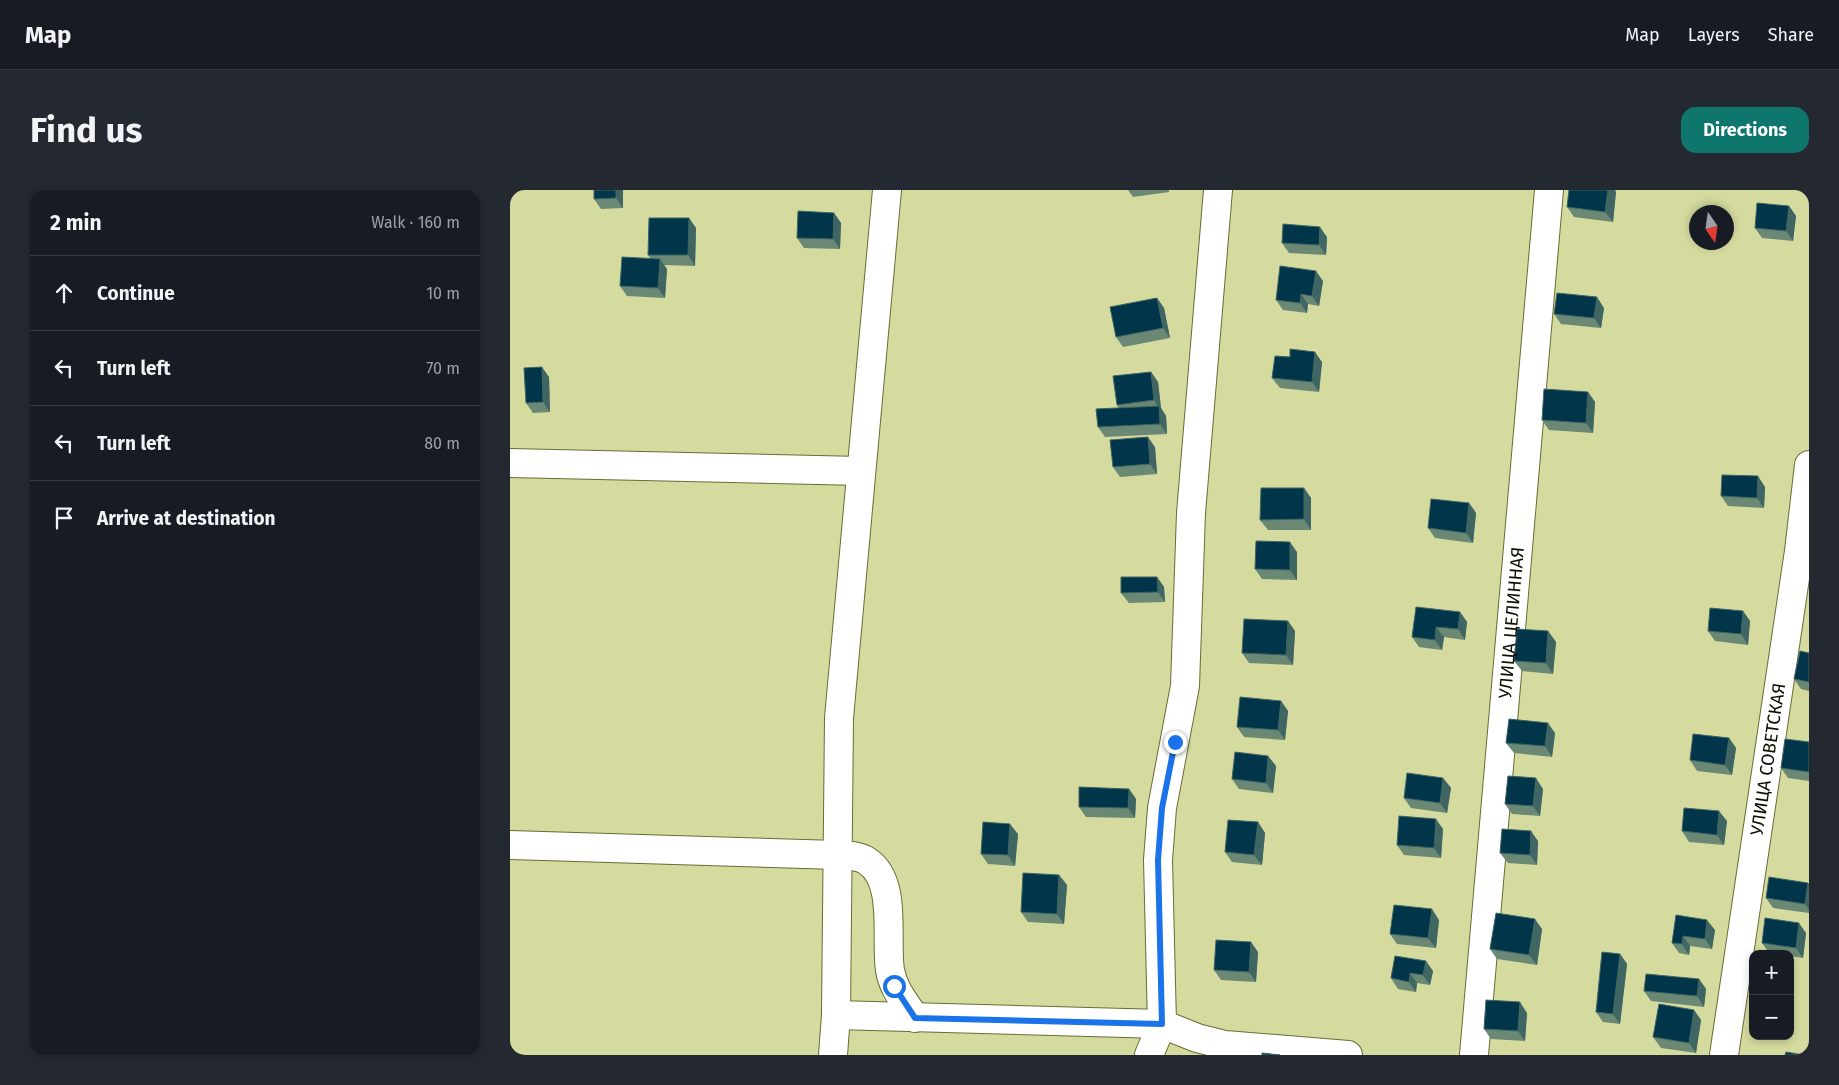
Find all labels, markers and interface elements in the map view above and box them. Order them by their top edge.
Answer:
text: Map [25,21,71,49]
text: Map [1625,24,1660,46]
text: Layers [1688,24,1740,46]
text: Share [1768,24,1814,46]
button: Directions [1681,107,1809,153]
text: Find us [30,109,142,151]
north arrow [1689,205,1734,250]
text: 2 min [50,210,102,236]
text: Walk · 160 m [371,213,460,232]
icon: ahead [50,279,78,307]
text: Continue [97,282,175,305]
text: 10 m [426,284,460,303]
icon: left [50,354,78,382]
text: Turn left [97,357,171,380]
text: 70 m [426,359,460,378]
icon: left [50,429,78,457]
text: Turn left [97,432,171,455]
text: 80 m [424,434,460,453]
icon: arrive [50,504,78,532]
text: Arrive at destination [97,507,276,530]
street label: УЛИЦА ЦЕЛИННАЯ [1494,546,1529,699]
street label: УЛИЦА СОВЕТСКАЯ [1746,681,1790,837]
route end [1164,731,1187,754]
map controls [1749,950,1794,1040]
button: + [1749,950,1794,995]
route start [883,975,906,998]
button: − [1749,995,1794,1040]

